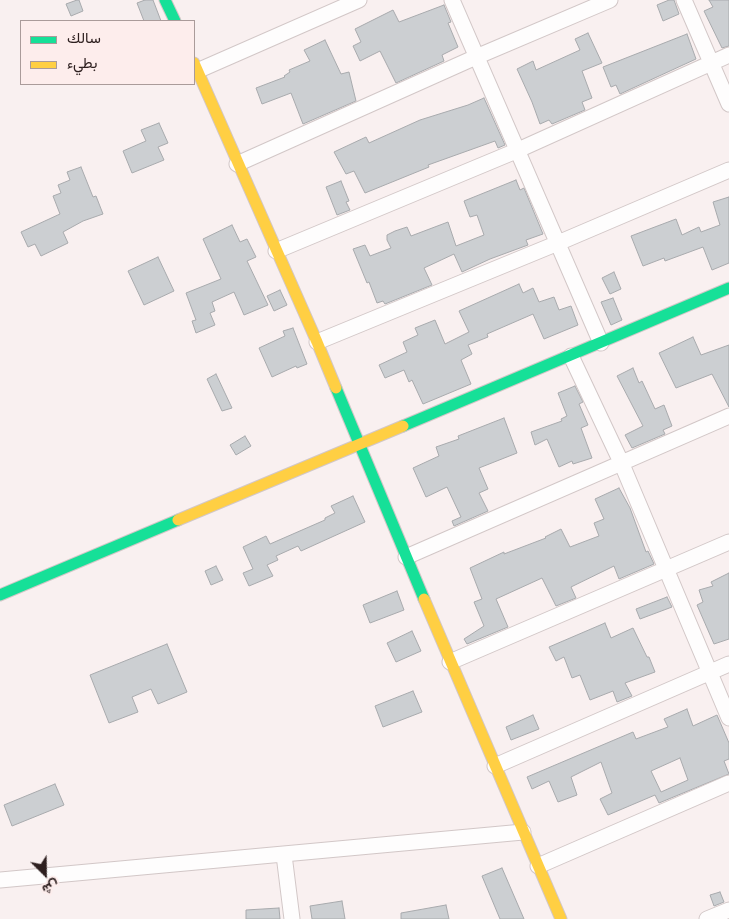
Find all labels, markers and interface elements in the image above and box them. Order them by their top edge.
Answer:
legend [20,20,195,85]
text: سالك [67,28,101,46]
text: بطيء [67,53,97,71]
north arrow [20,849,70,899]
text: ش [40,877,62,899]

